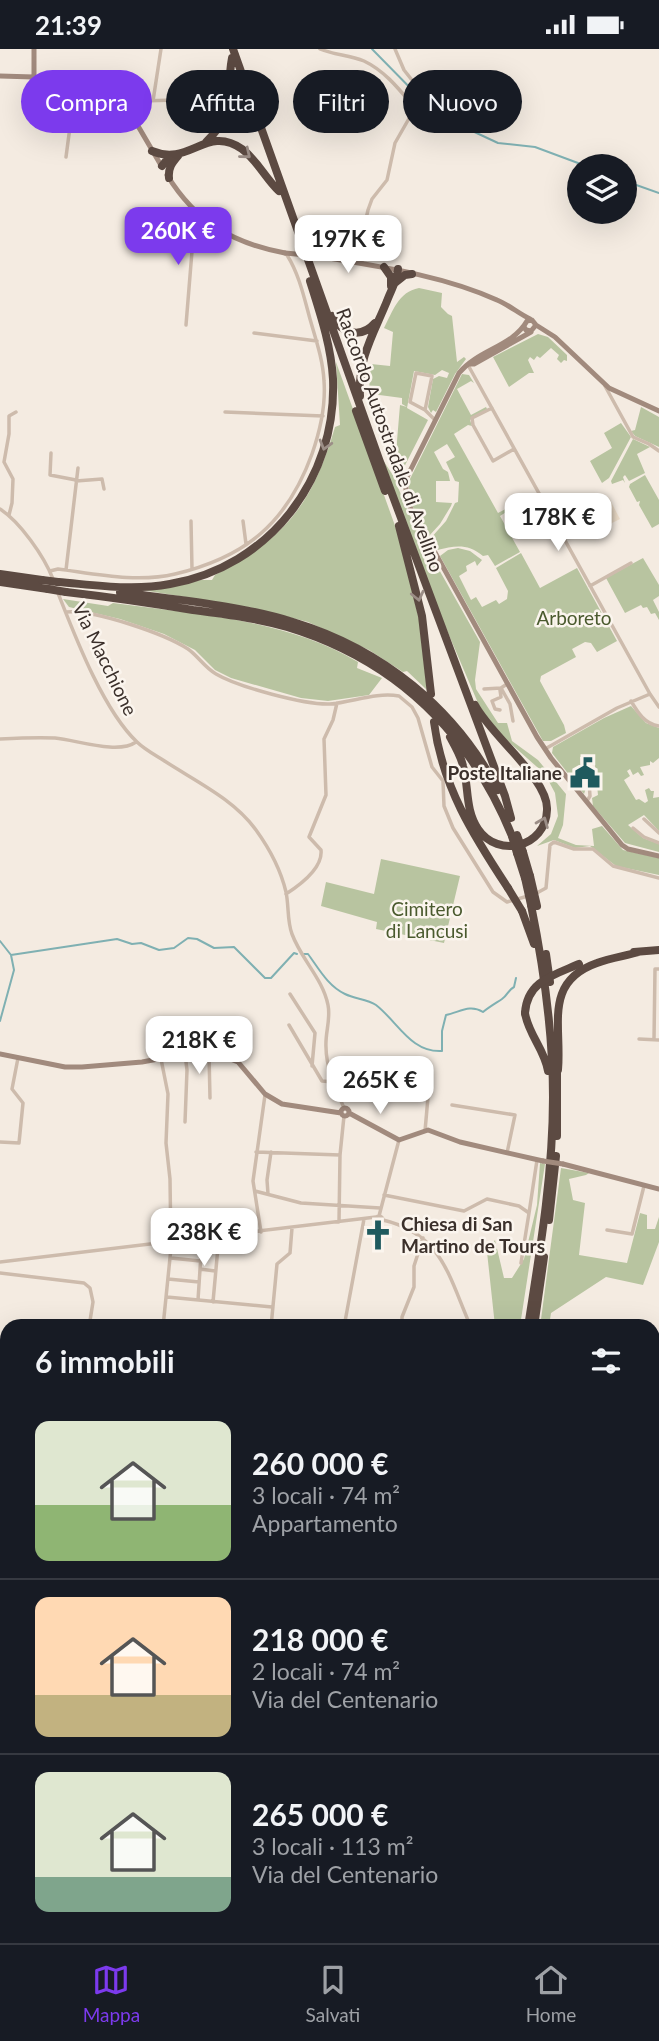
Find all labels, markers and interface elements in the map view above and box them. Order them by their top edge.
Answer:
text: 21:39 [35,9,102,41]
chip: Compra [21,70,152,133]
chip: Affitta [166,70,279,133]
chip: Filtri [293,70,389,133]
chip: Nuovo [403,70,522,133]
one-way arrow [239,146,251,159]
map controls [567,154,637,224]
button: layers [567,154,637,224]
pin: 260K € [121,207,235,267]
pin: 197K € [291,215,405,275]
text: 260K € [141,216,215,244]
text: 197K € [311,224,385,252]
street label: Raccordo Autostradale di Avellino [332,305,449,575]
one-way arrow [319,439,334,451]
pin: 178K € [501,493,615,553]
text: 178K € [521,502,595,530]
one-way arrow [409,590,424,602]
street label: Via Macchione [68,598,143,719]
park label: Arboreto [536,606,612,629]
public building icon: Poste Italiane [568,756,602,790]
place label: Poste Italiane [448,761,562,784]
one-way arrow [534,816,548,828]
park label: Cimitero di Lancusi [386,897,468,942]
pin: 218K € [142,1017,256,1076]
text: 218K € [162,1025,236,1053]
pin: 265K € [323,1056,437,1116]
text: 265K € [343,1065,417,1093]
pin: 238K € [147,1209,261,1268]
place label: Chiesa di San Martino de Tours [401,1212,545,1257]
text: 238K € [167,1217,241,1245]
church icon: Chiesa di San Martino de Tours [361,1218,395,1252]
icon: filters [587,1342,625,1380]
text: 6 immobili [35,1343,175,1379]
text: 260 000 € [252,1445,388,1481]
icon: home [91,1449,175,1533]
text: 3 locali · 74 m² [252,1481,400,1509]
text: Appartamento [252,1509,398,1537]
text: 218 000 € [252,1621,388,1657]
icon: home [91,1625,175,1709]
text: 2 locali · 74 m² [252,1657,400,1685]
text: Via del Centenario [252,1685,438,1713]
text: 265 000 € [252,1796,388,1832]
icon: home [91,1800,175,1884]
text: 3 locali · 113 m² [252,1832,413,1860]
text: Via del Centenario [252,1860,438,1888]
tab: Mappa [83,1961,140,2026]
tab: Salvati [306,1961,360,2026]
tab: Home [526,1961,576,2026]

